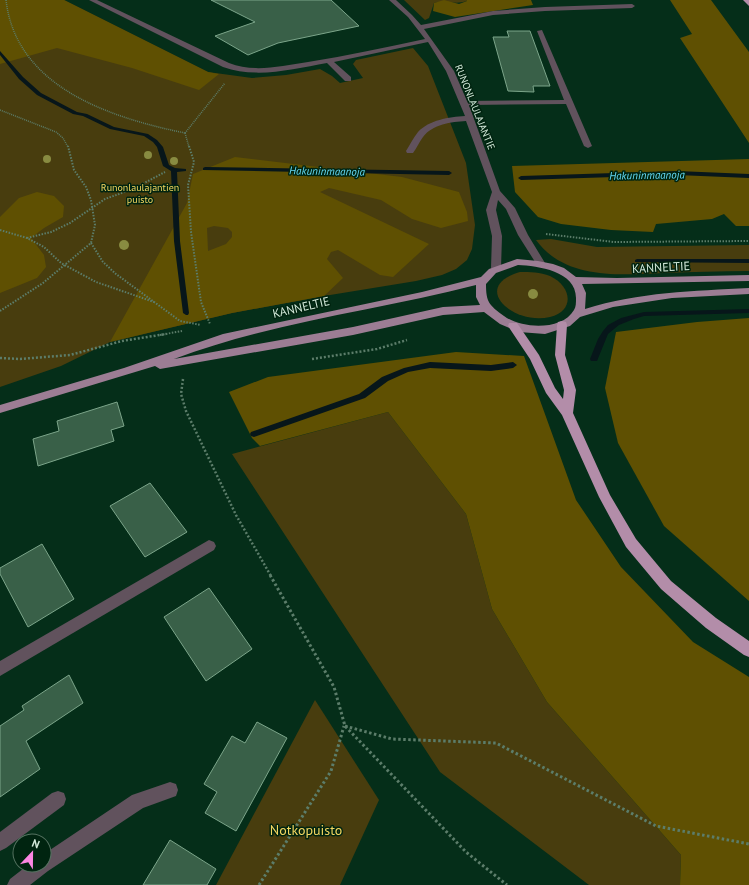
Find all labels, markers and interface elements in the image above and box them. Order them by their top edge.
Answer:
street label: RUNONLAULAJANTIE [452,62,498,152]
water label: Hakuninmaanoja [289,163,366,179]
water label: Hakuninmaanoja [609,167,686,183]
park label: Runonlaulajantien puisto [101,181,179,206]
street label: KANNELTIE [632,258,690,276]
street label: KANNELTIE [271,293,331,321]
park label: Notkopuisto [270,821,342,839]
north arrow [12,833,52,873]
text: N [30,836,42,852]

